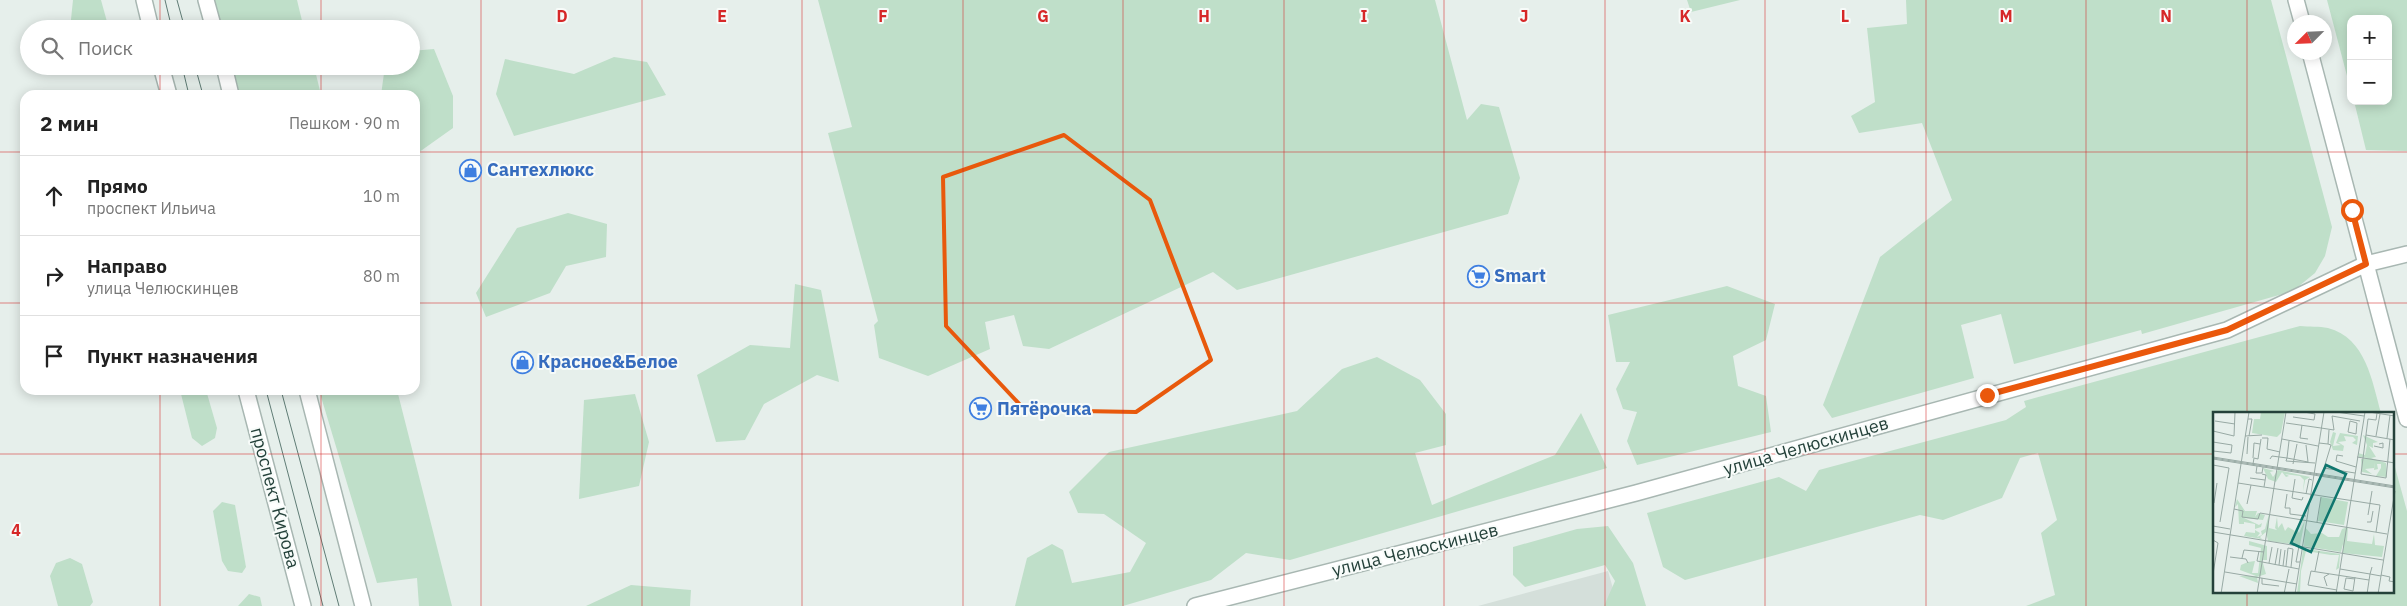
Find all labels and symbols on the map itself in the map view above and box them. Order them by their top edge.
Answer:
text: D [556,6,568,26]
text: E [717,6,727,26]
text: F [878,6,888,26]
text: G [1037,6,1049,26]
text: H [1198,6,1210,26]
text: I [1361,6,1368,26]
text: J [1520,6,1528,26]
text: K [1679,6,1691,26]
text: L [1841,6,1849,26]
text: M [1999,6,2013,26]
text: N [2160,6,2172,26]
north arrow [2287,15,2332,60]
shop icon: Сантехлюкс [459,158,483,182]
place label: Сантехлюкс [487,158,594,181]
route start [2341,199,2364,222]
supermarket icon: Smart [1466,264,1490,288]
place label: Smart [1494,264,1546,287]
shop icon: Красное&Белое [510,350,534,374]
place label: Красное&Белое [538,350,678,373]
route end [1976,384,1999,407]
supermarket icon: Пятёрочка [969,397,993,421]
place label: Пятёрочка [997,397,1091,420]
street label: улица Челюскинцев [1721,411,1891,480]
inset map [2213,412,2394,594]
street label: проспект Кирова [246,425,305,571]
street label: улица Челюскинцев [1329,518,1500,581]
text: 4 [11,520,21,540]

